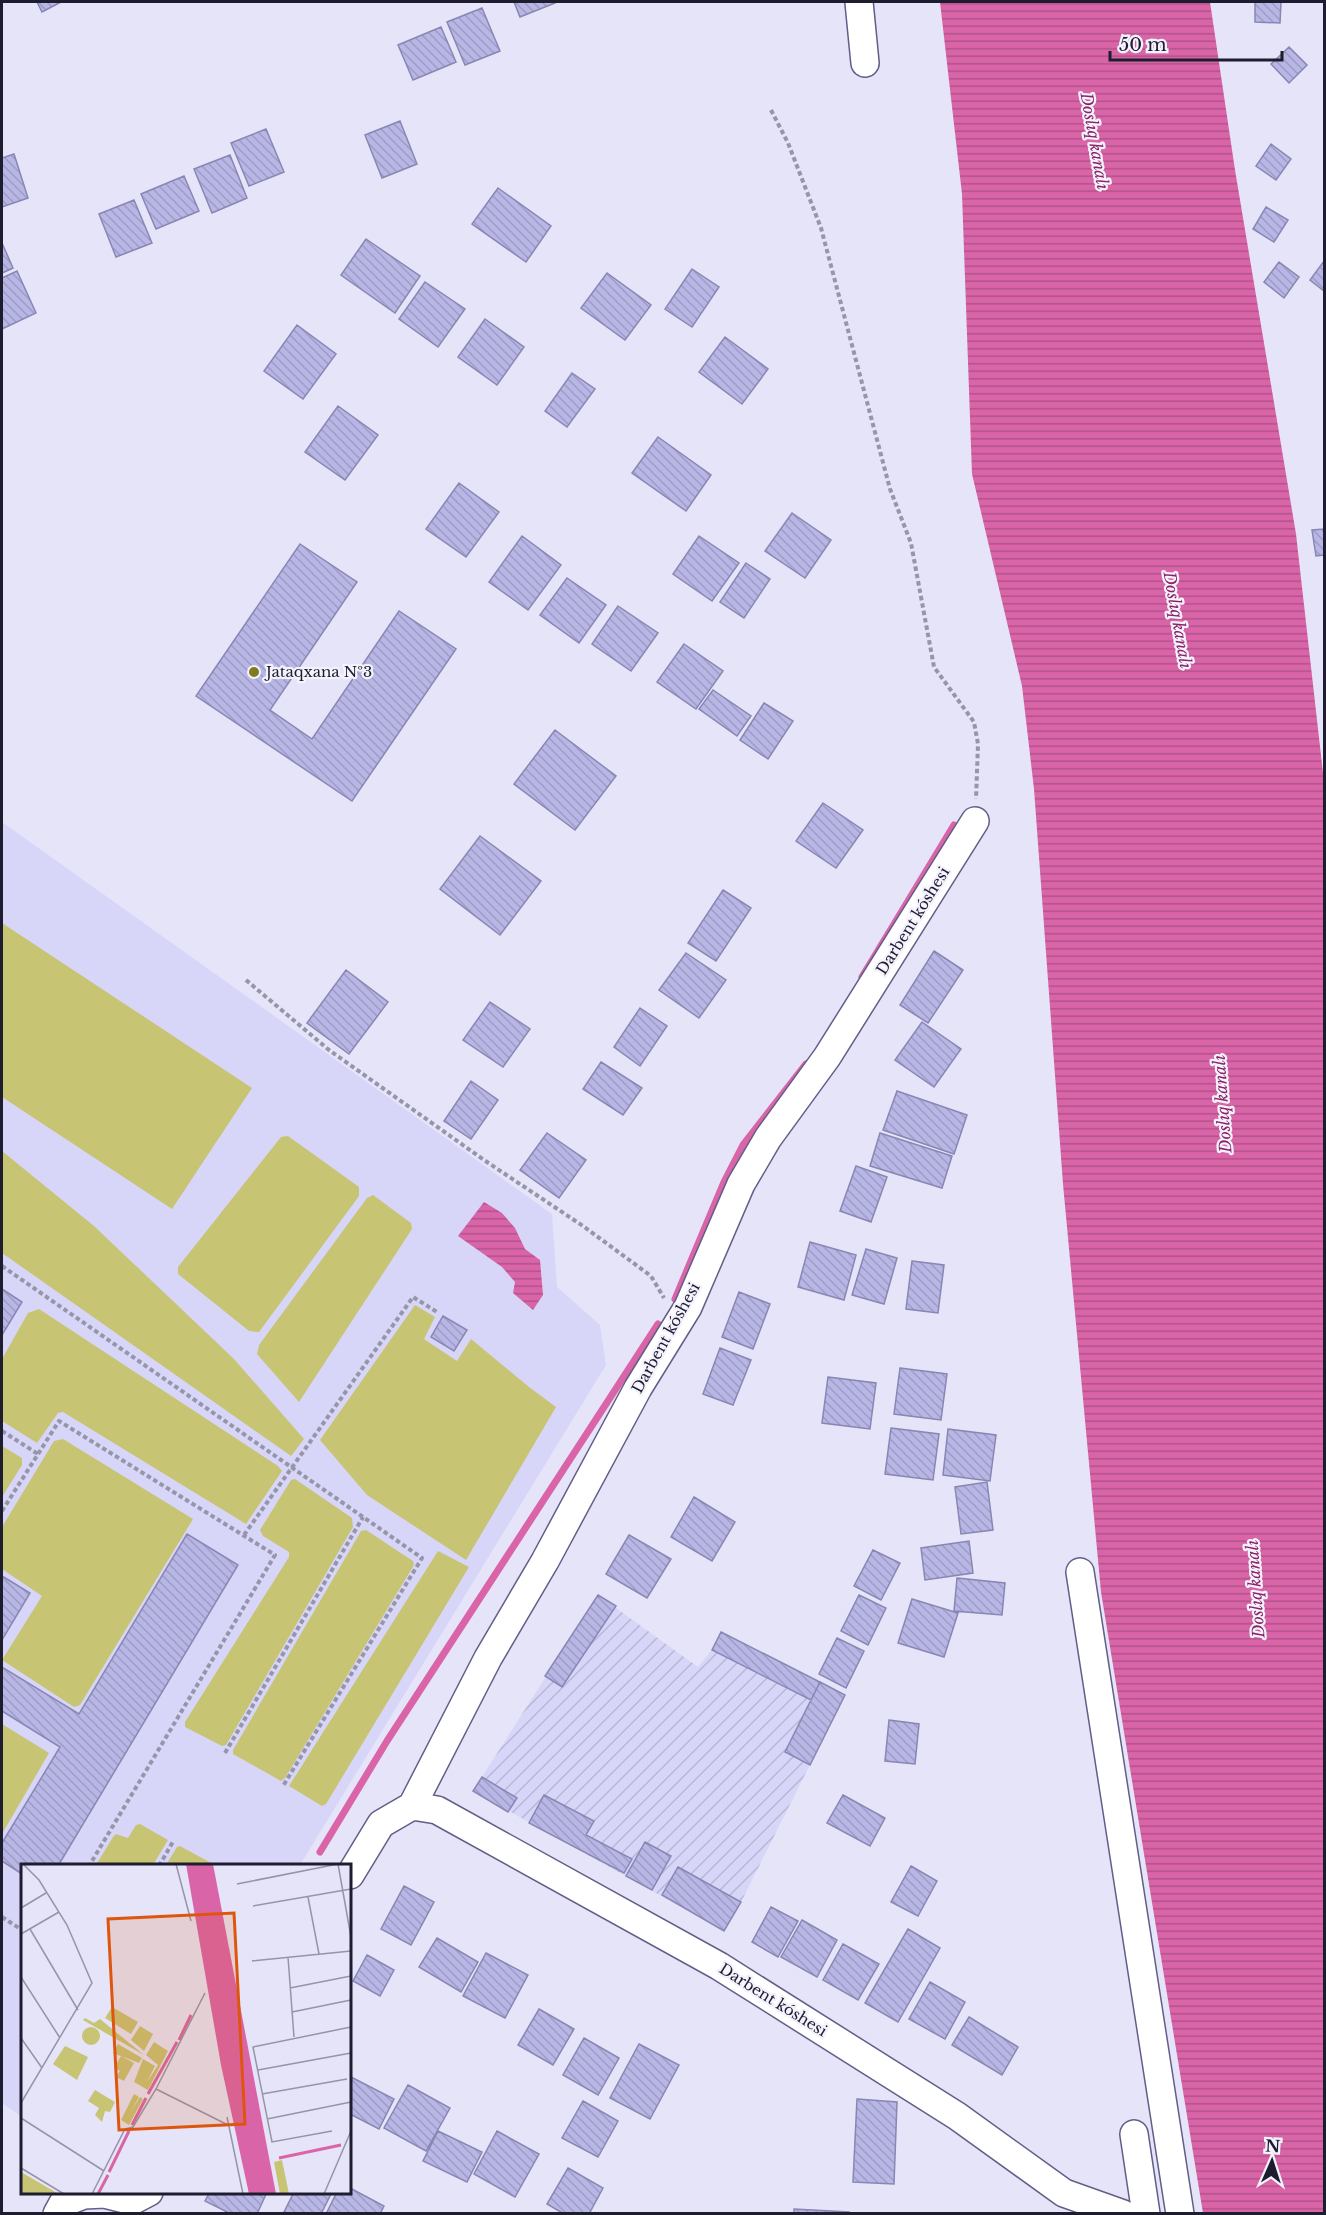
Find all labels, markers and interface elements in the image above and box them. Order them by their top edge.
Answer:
scale bar [1110,24,1282,62]
text: 50 m [1119,34,1167,56]
water label: Doslıq kanalı [1076,90,1113,191]
water label: Doslıq kanalı [1159,569,1196,670]
place label: Jataqxana №3 [264,662,372,681]
marker: Jataqxana №3 [247,665,261,679]
street label: Darbent kóshesi [872,863,953,978]
water label: Doslıq kanalı [1209,1054,1235,1155]
street label: Darbent kóshesi [627,1279,704,1396]
water label: Doslıq kanalı [1242,1539,1268,1640]
inset map [21,1864,351,2194]
street label: Darbent kóshesi [716,1959,831,2040]
north arrow [1242,2131,1302,2191]
text: N [1265,2136,1281,2156]

